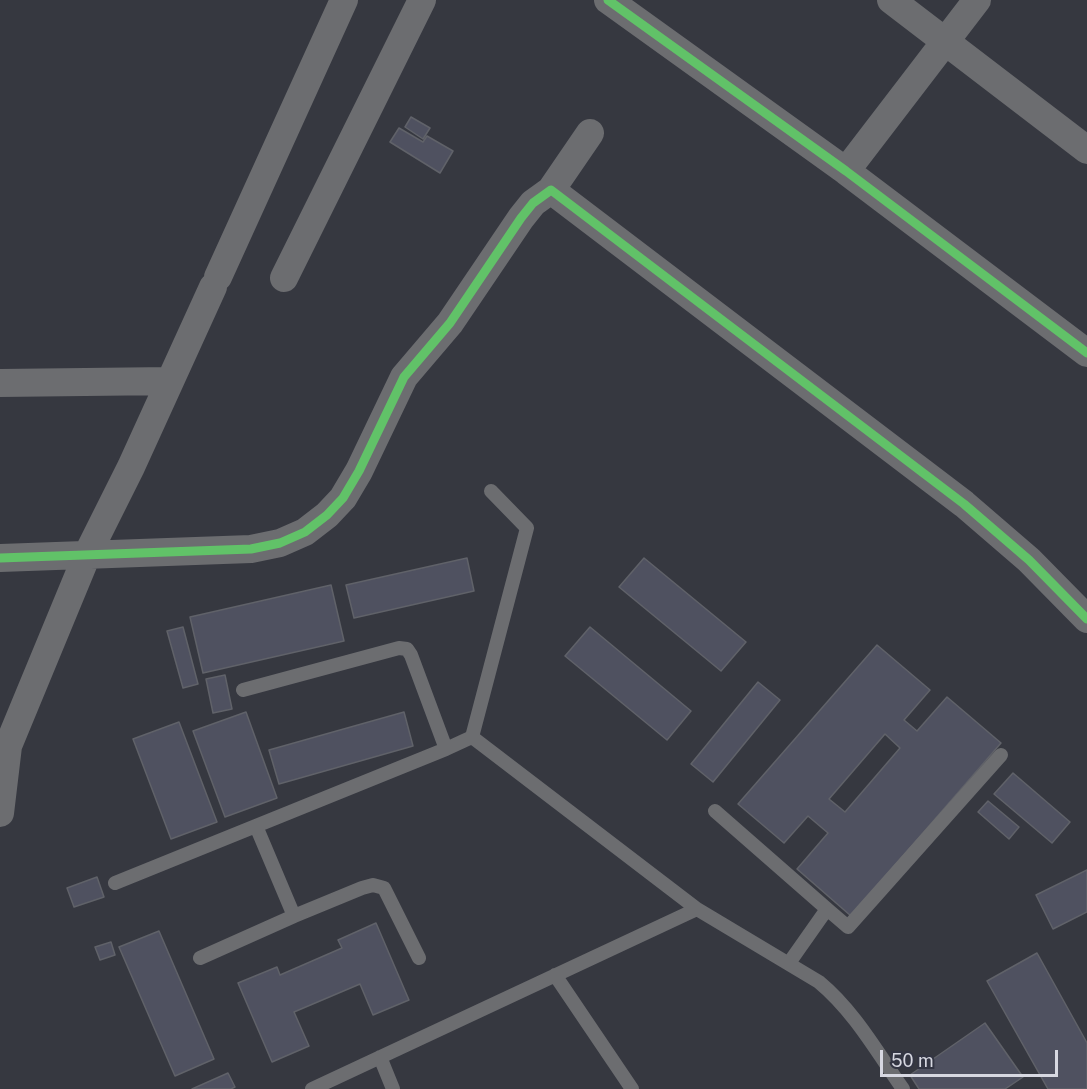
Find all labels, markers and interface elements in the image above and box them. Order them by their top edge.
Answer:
scale bar [883,1038,1062,1076]
text: 50 m [891,1050,934,1071]

